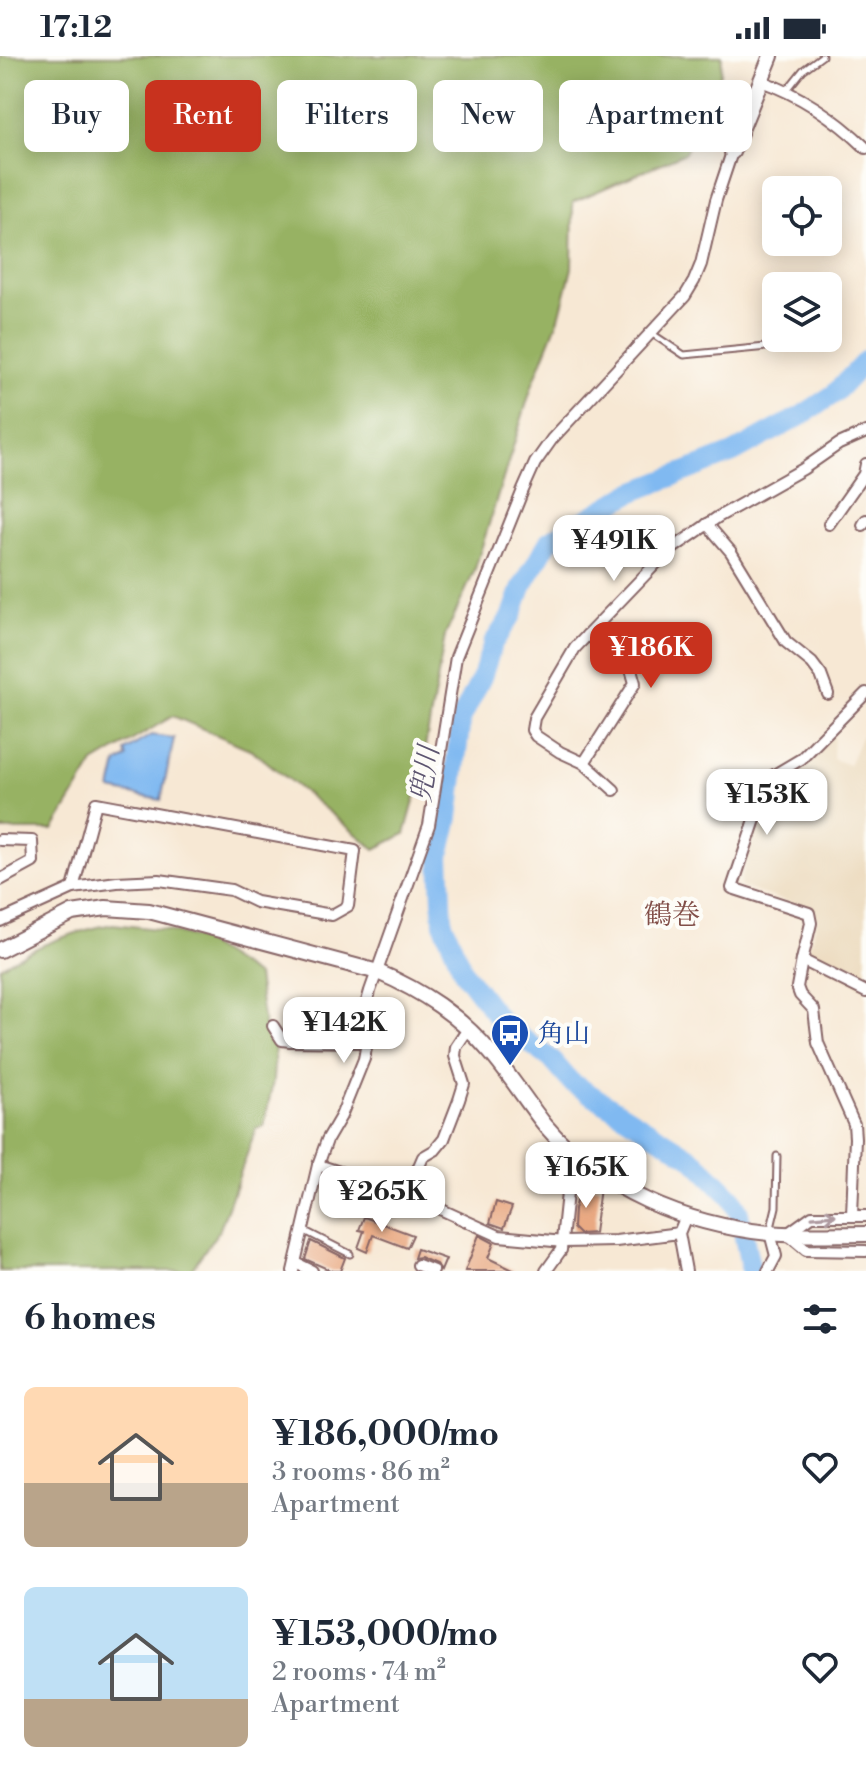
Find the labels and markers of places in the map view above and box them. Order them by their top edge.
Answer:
pin: ¥491K [558,515,670,583]
pin: ¥186K [595,622,707,690]
pin: ¥153K [711,769,823,837]
pin: ¥142K [288,997,400,1065]
bus stop icon: 角山 [489,1012,531,1067]
place label: 角山 [538,1018,590,1050]
pin: ¥165K [530,1142,642,1210]
pin: ¥265K [326,1166,438,1234]

